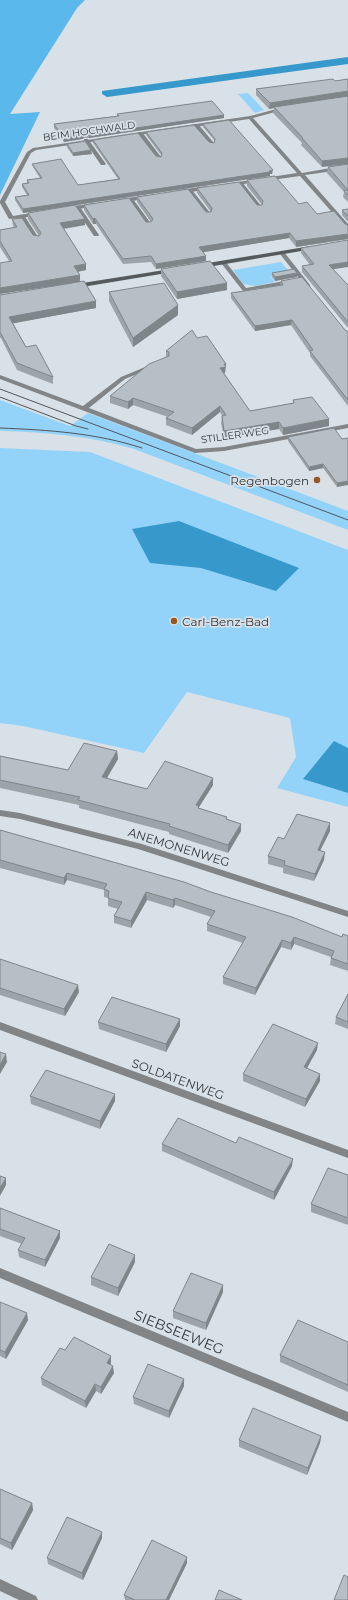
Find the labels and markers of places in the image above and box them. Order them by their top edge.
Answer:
place label: Regenbogen [230,473,309,488]
marker: Regenbogen [312,475,322,485]
place label: Carl-Benz-Bad [182,614,269,629]
marker: Carl-Benz-Bad [169,616,179,626]

